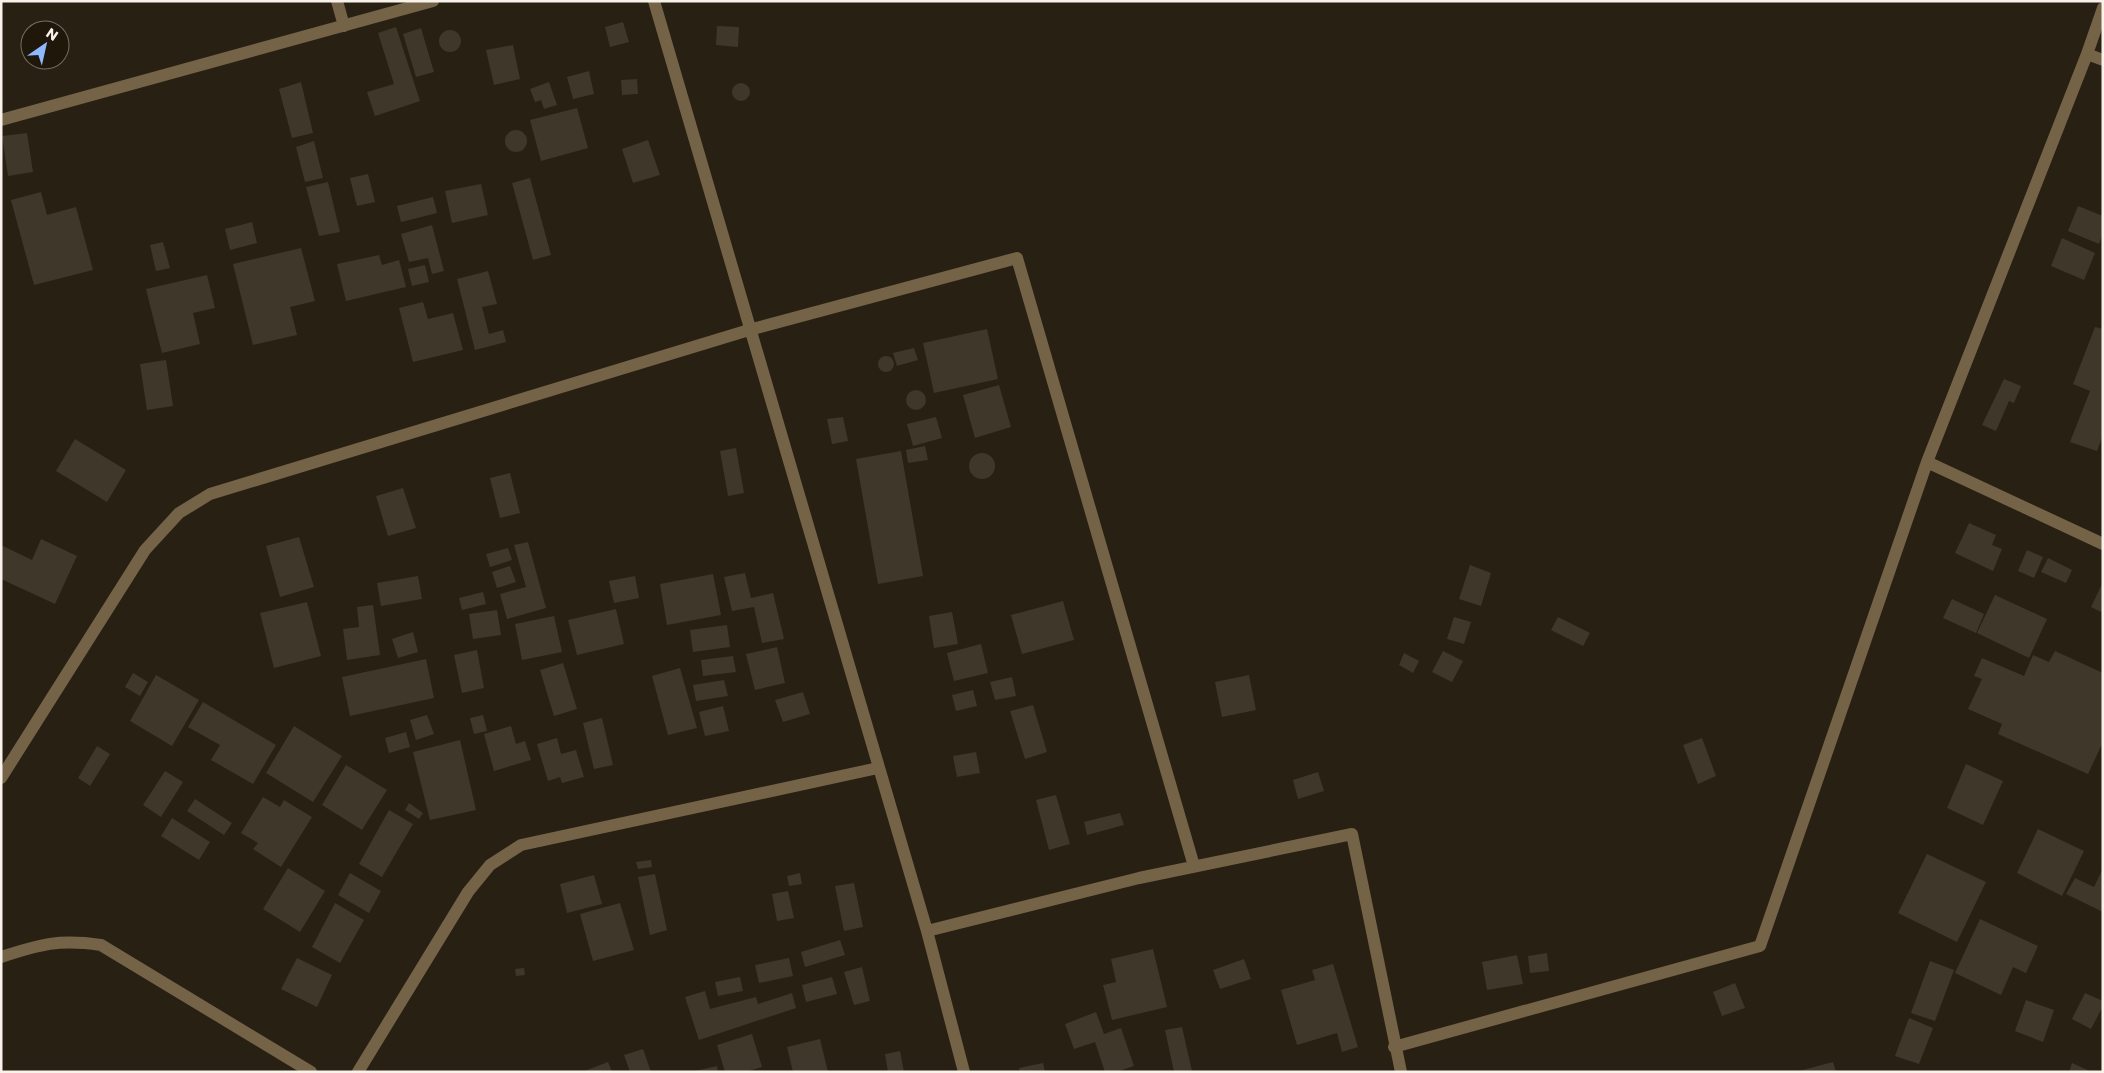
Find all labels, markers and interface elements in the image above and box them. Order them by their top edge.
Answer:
north arrow [20,20,70,70]
text: N [42,23,62,45]

